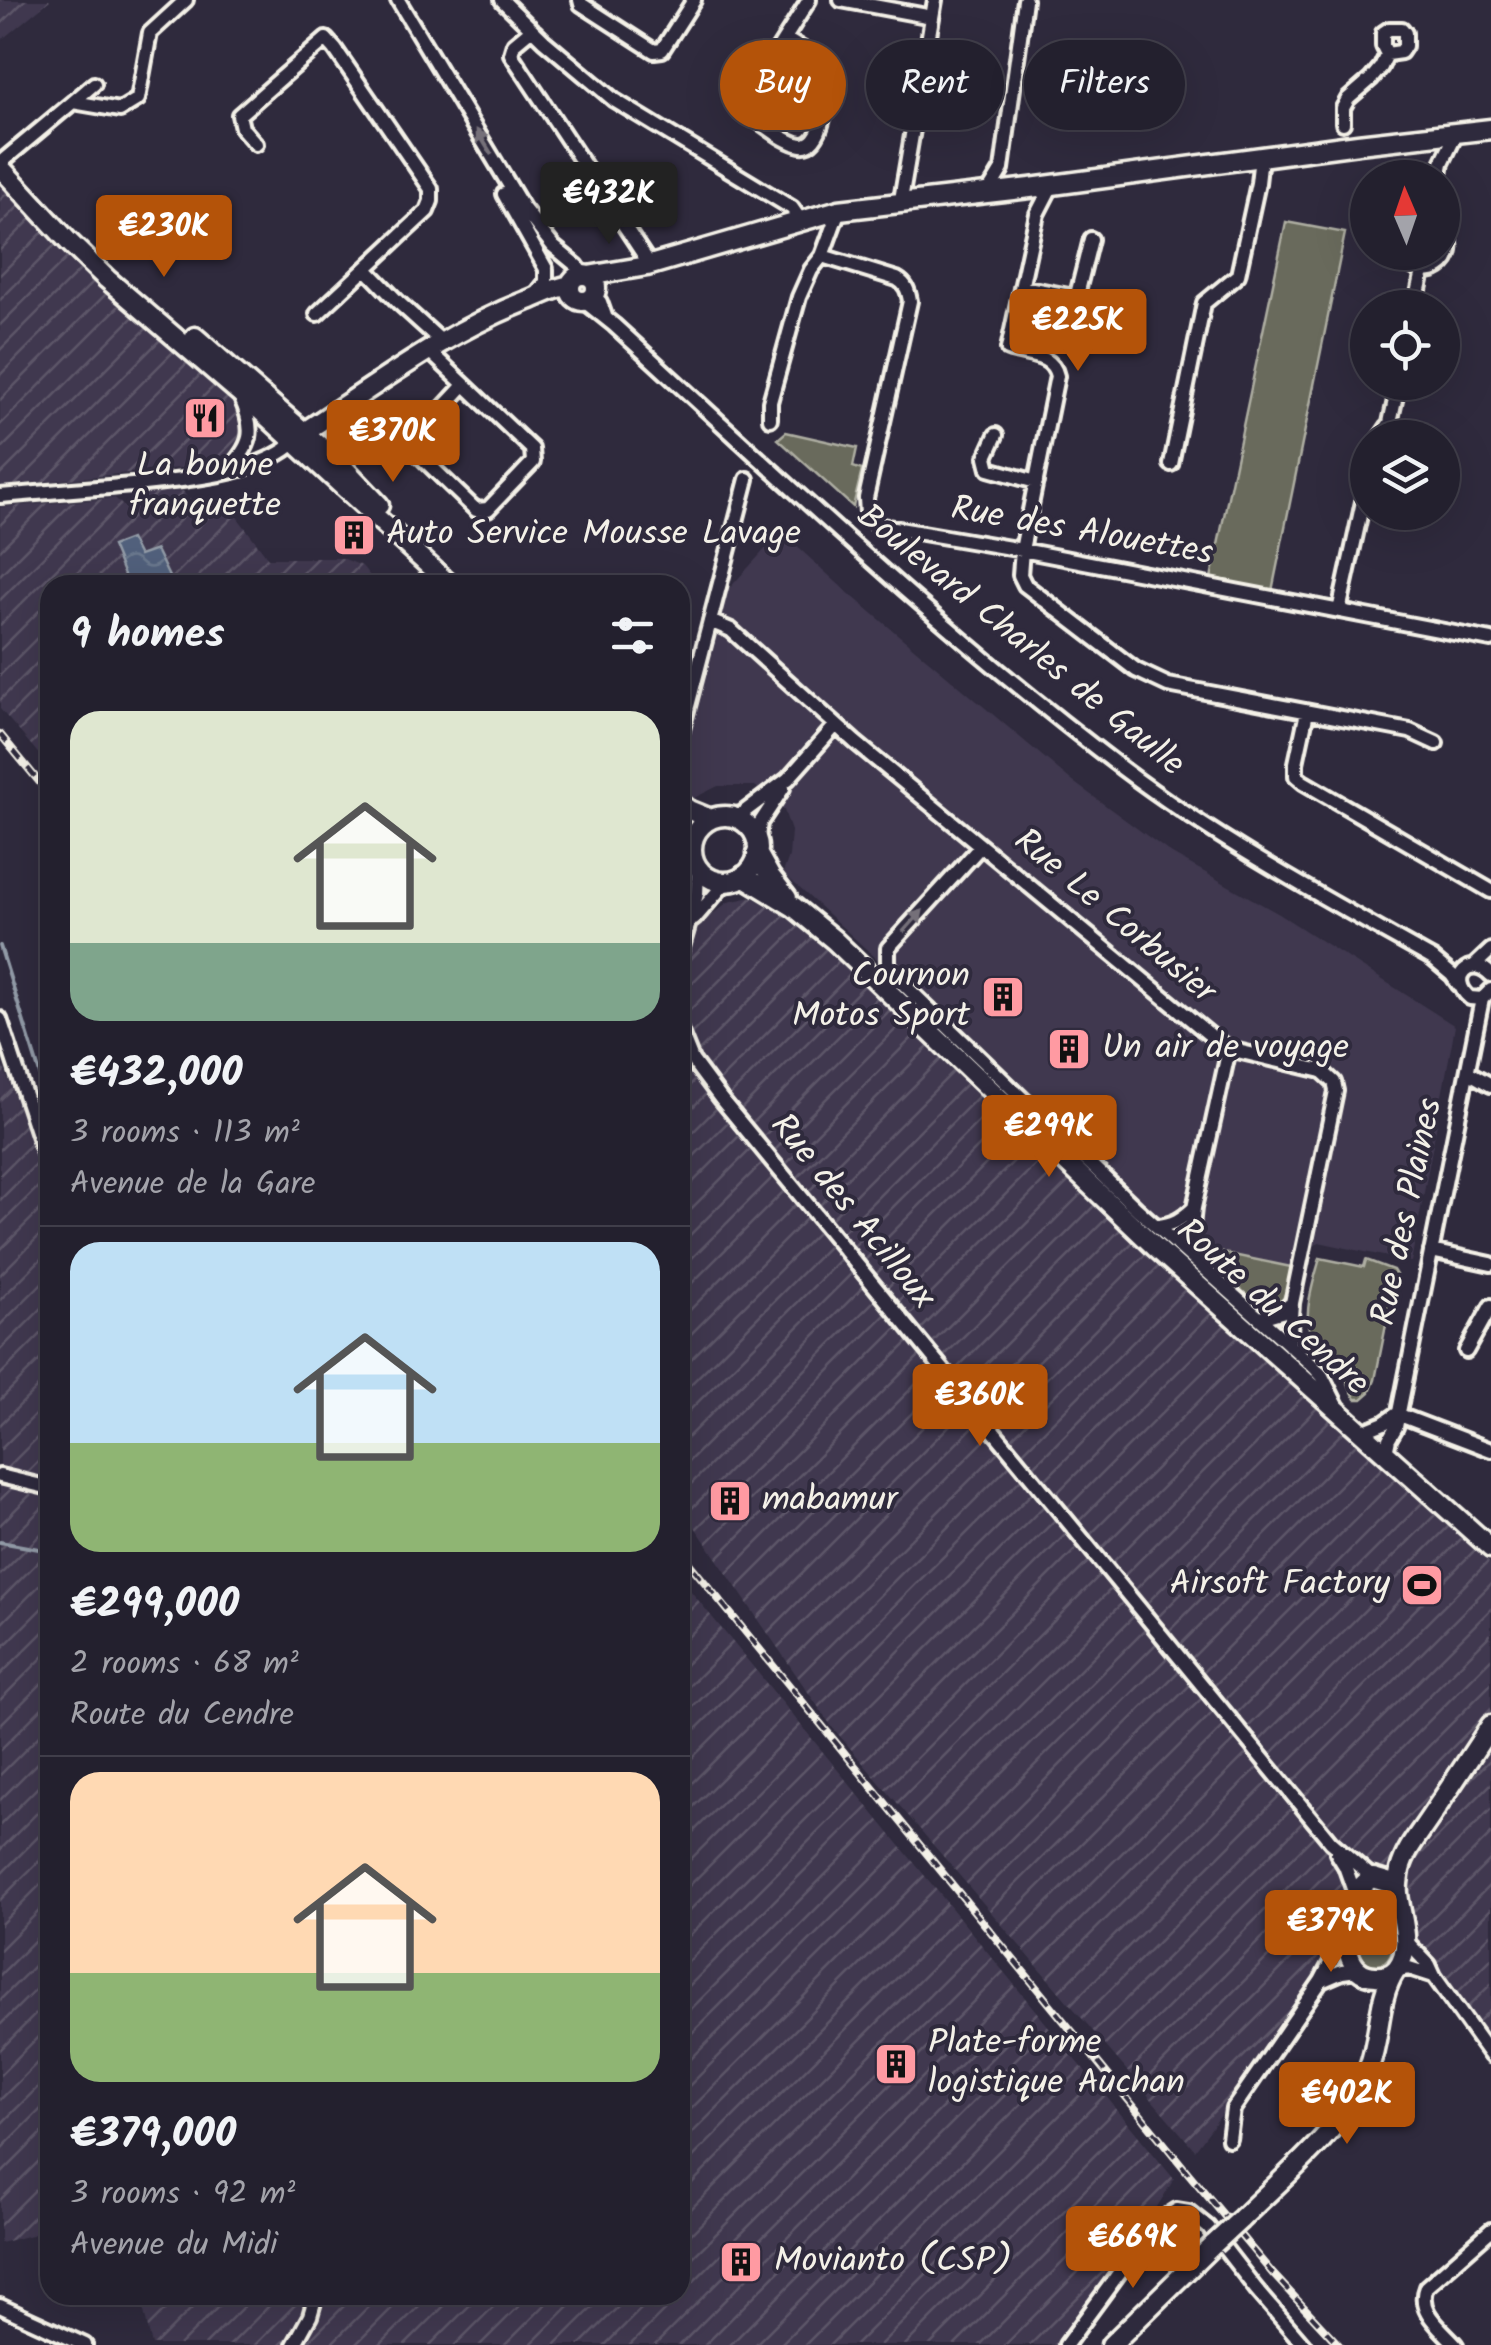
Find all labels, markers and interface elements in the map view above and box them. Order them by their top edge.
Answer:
chip: Buy [720,40,846,130]
chip: Rent [866,40,1004,130]
chip: Filters [1024,40,1185,130]
one-way arrow [475,128,493,156]
north arrow [1350,160,1460,270]
map controls [1350,160,1460,530]
pin: €432K [539,162,679,247]
text: €432K [562,169,656,220]
pin: €230K [94,195,234,280]
text: €230K [118,202,210,253]
pin: €225K [1008,289,1148,374]
button: locate [1350,290,1460,400]
text: €225K [1031,296,1125,347]
restaurant icon: La bonne franquette [182,395,228,441]
pin: €370K [323,400,463,485]
text: €370K [349,407,437,458]
button: layers [1350,420,1460,530]
place label: La bonne franquette [129,439,281,535]
street label: Rue des Alouettes [947,481,1218,583]
street label: Boulevard Charles de Gaulle [843,490,1197,792]
place label: Auto Service Mousse Lavage [386,507,801,563]
building icon: Auto Service Mousse Lavage [331,512,377,558]
text: 9 homes [70,602,225,669]
icon: filters [605,608,660,663]
icon: home [275,776,455,956]
street label: Rue Le Corbusier [1000,815,1230,1020]
one-way arrow [901,909,923,934]
place label: Cournon Motos Sport [792,949,970,1045]
building icon: Cournon Motos Sport [980,974,1026,1020]
place label: Un air de voyage [1102,1021,1349,1077]
building icon: Un air de voyage [1046,1026,1092,1072]
text: €432,000 [70,1041,243,1108]
street label: Rue des Plaines [1357,1093,1459,1331]
pin: €299K [979,1095,1119,1180]
street label: Rue des Acilloux [755,1101,950,1323]
text: €299K [1004,1102,1094,1153]
text: 3 rooms · 113 m² [70,1108,300,1159]
text: Avenue de la Gare [70,1159,315,1210]
street label: Route du Cendre [1162,1205,1382,1411]
icon: home [275,1307,455,1487]
pin: €360K [910,1364,1050,1449]
text: €360K [935,1371,1025,1422]
place label: mabamur [762,1473,900,1529]
building icon: mabamur [707,1478,753,1524]
place label: Airsoft Factory [1170,1557,1391,1613]
sports icon: Airsoft Factory [1399,1562,1445,1608]
text: €299,000 [70,1572,239,1639]
text: 2 rooms · 68 m² [70,1639,299,1690]
text: Route du Cendre [70,1690,294,1741]
icon: home [275,1837,455,2017]
pin: €379K [1261,1890,1401,1975]
text: €379K [1287,1897,1375,1948]
place label: Plate-forme logistique Auchan [928,2016,1185,2112]
building icon: Plate-forme logistique Auchan [873,2041,919,2087]
pin: €402K [1277,2062,1417,2147]
text: €402K [1301,2069,1393,2120]
text: €379,000 [70,2102,236,2169]
text: 3 rooms · 92 m² [70,2169,295,2220]
pin: €669K [1063,2206,1203,2291]
text: €669K [1088,2213,1178,2264]
text: Avenue du Midi [70,2220,278,2271]
place label: Movianto (CSP) [774,2234,1012,2290]
building icon: Movianto (CSP) [718,2239,764,2285]

